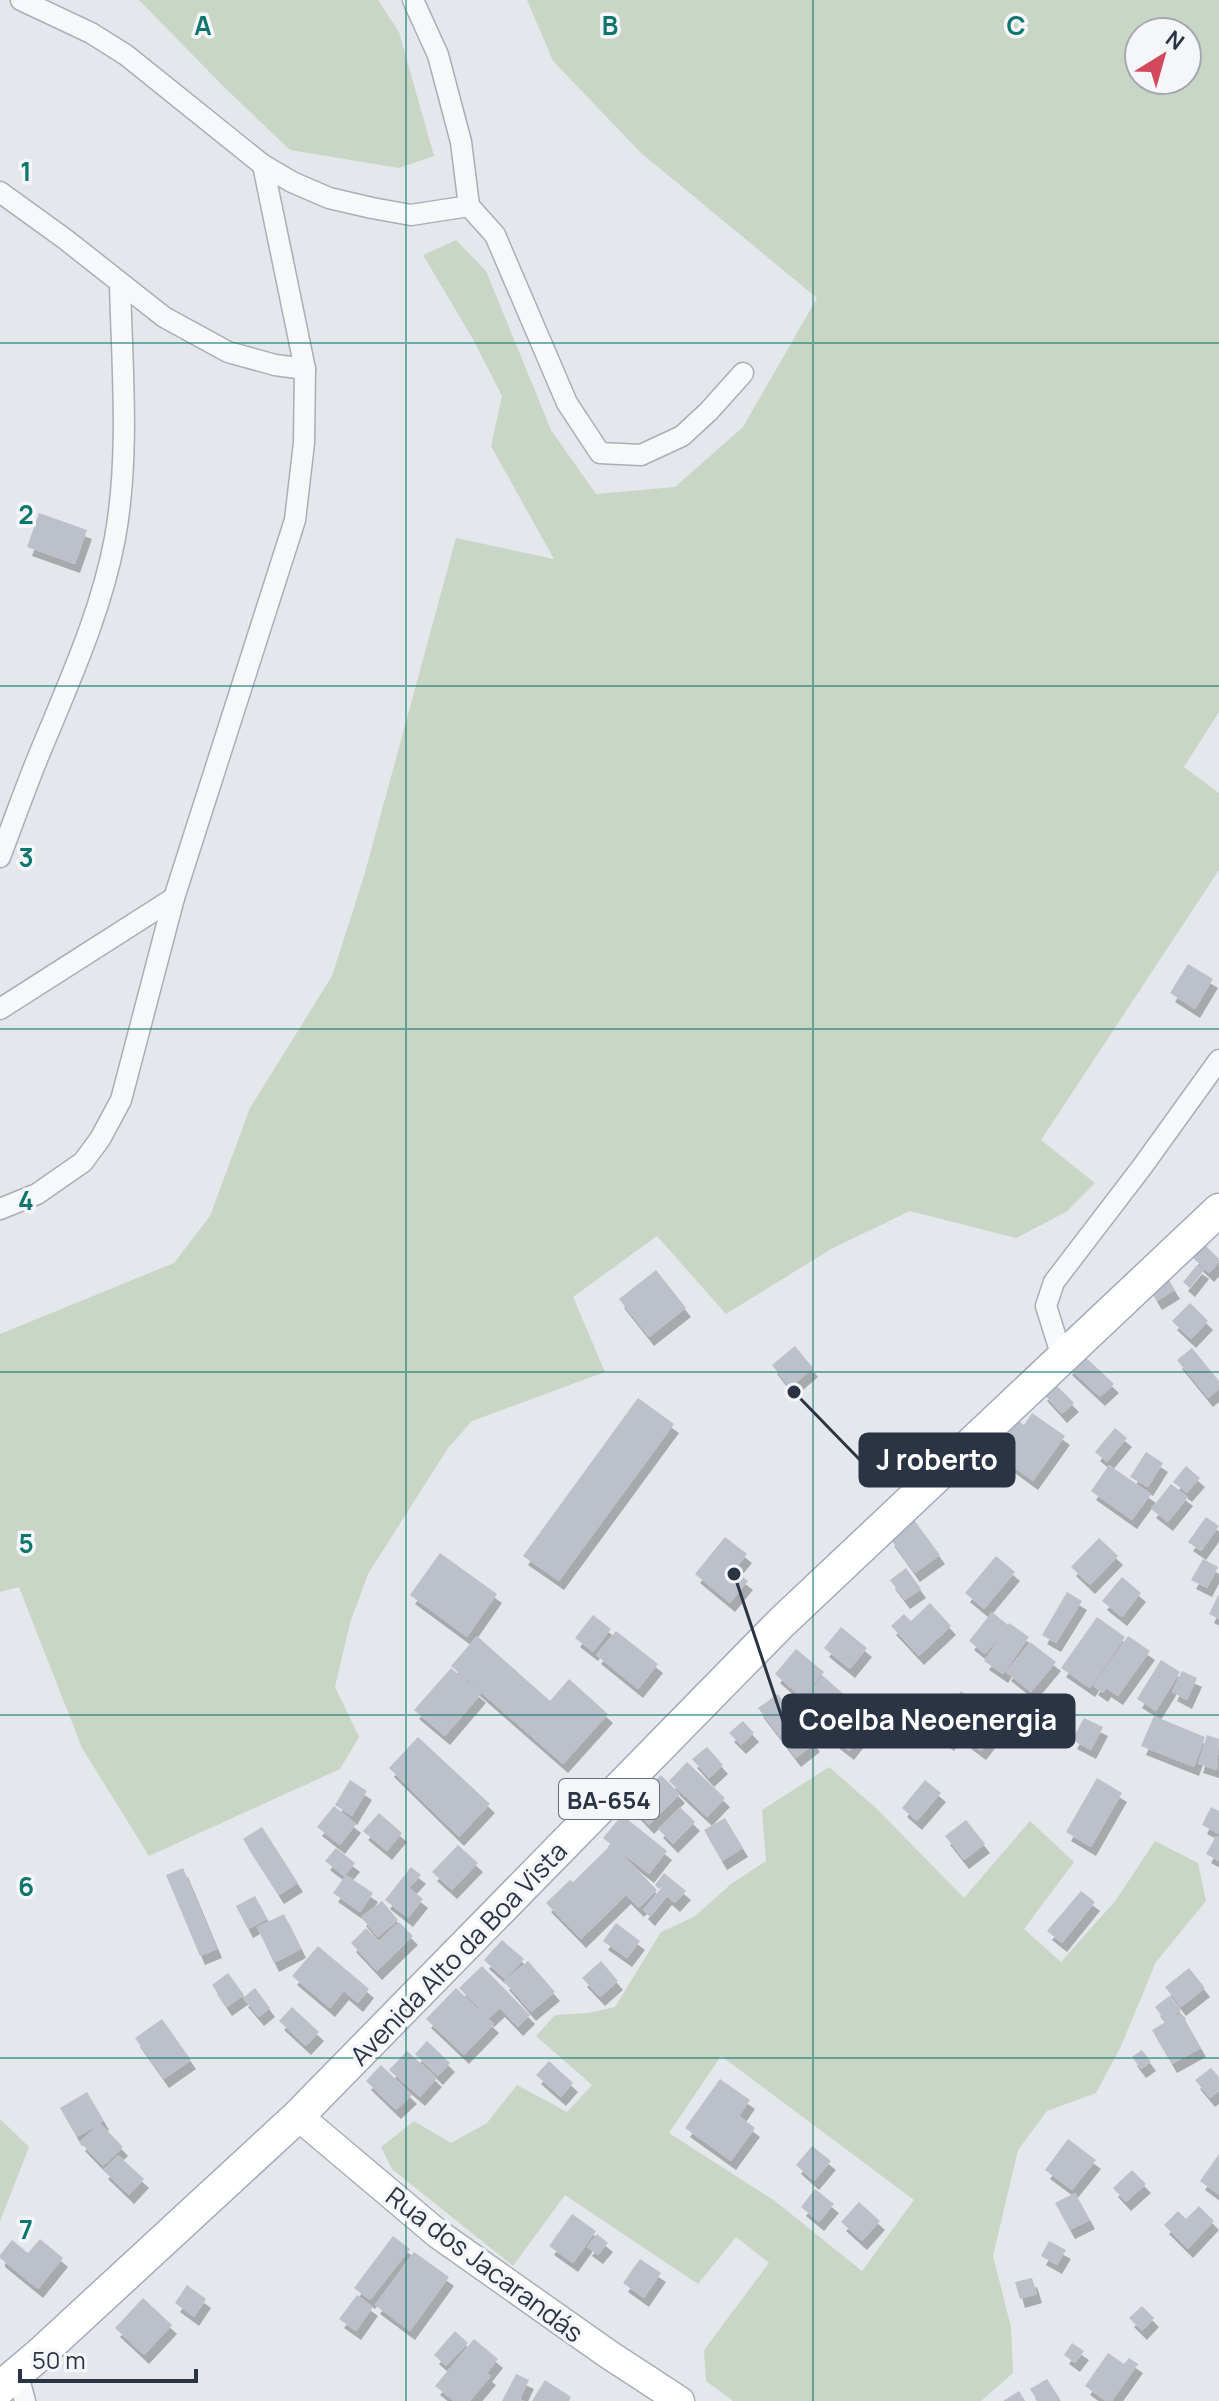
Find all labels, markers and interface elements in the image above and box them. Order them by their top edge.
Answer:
text: A [194,7,212,43]
text: B [602,7,618,43]
text: C [1006,7,1026,43]
north arrow [1123,16,1203,96]
text: N [1160,23,1190,57]
text: 1 [20,153,32,189]
text: 2 [18,496,34,532]
text: 3 [18,839,34,875]
text: 4 [18,1182,34,1218]
callout: J roberto [860,1434,1014,1486]
text: J roberto [876,1440,998,1478]
text: 5 [18,1525,34,1561]
callout: Coelba Neoenergia [783,1695,1074,1747]
text: Coelba Neoenergia [799,1700,1057,1738]
road number: BA-654 [559,1779,659,1819]
street label: Avenida Alto da Boa Vista [341,1833,575,2073]
text: 6 [18,1868,34,1904]
street label: Rua dos Jacarandás [379,2178,591,2350]
text: 7 [19,2211,33,2247]
scale bar [20,2333,196,2383]
text: 50 m [32,2343,86,2376]

